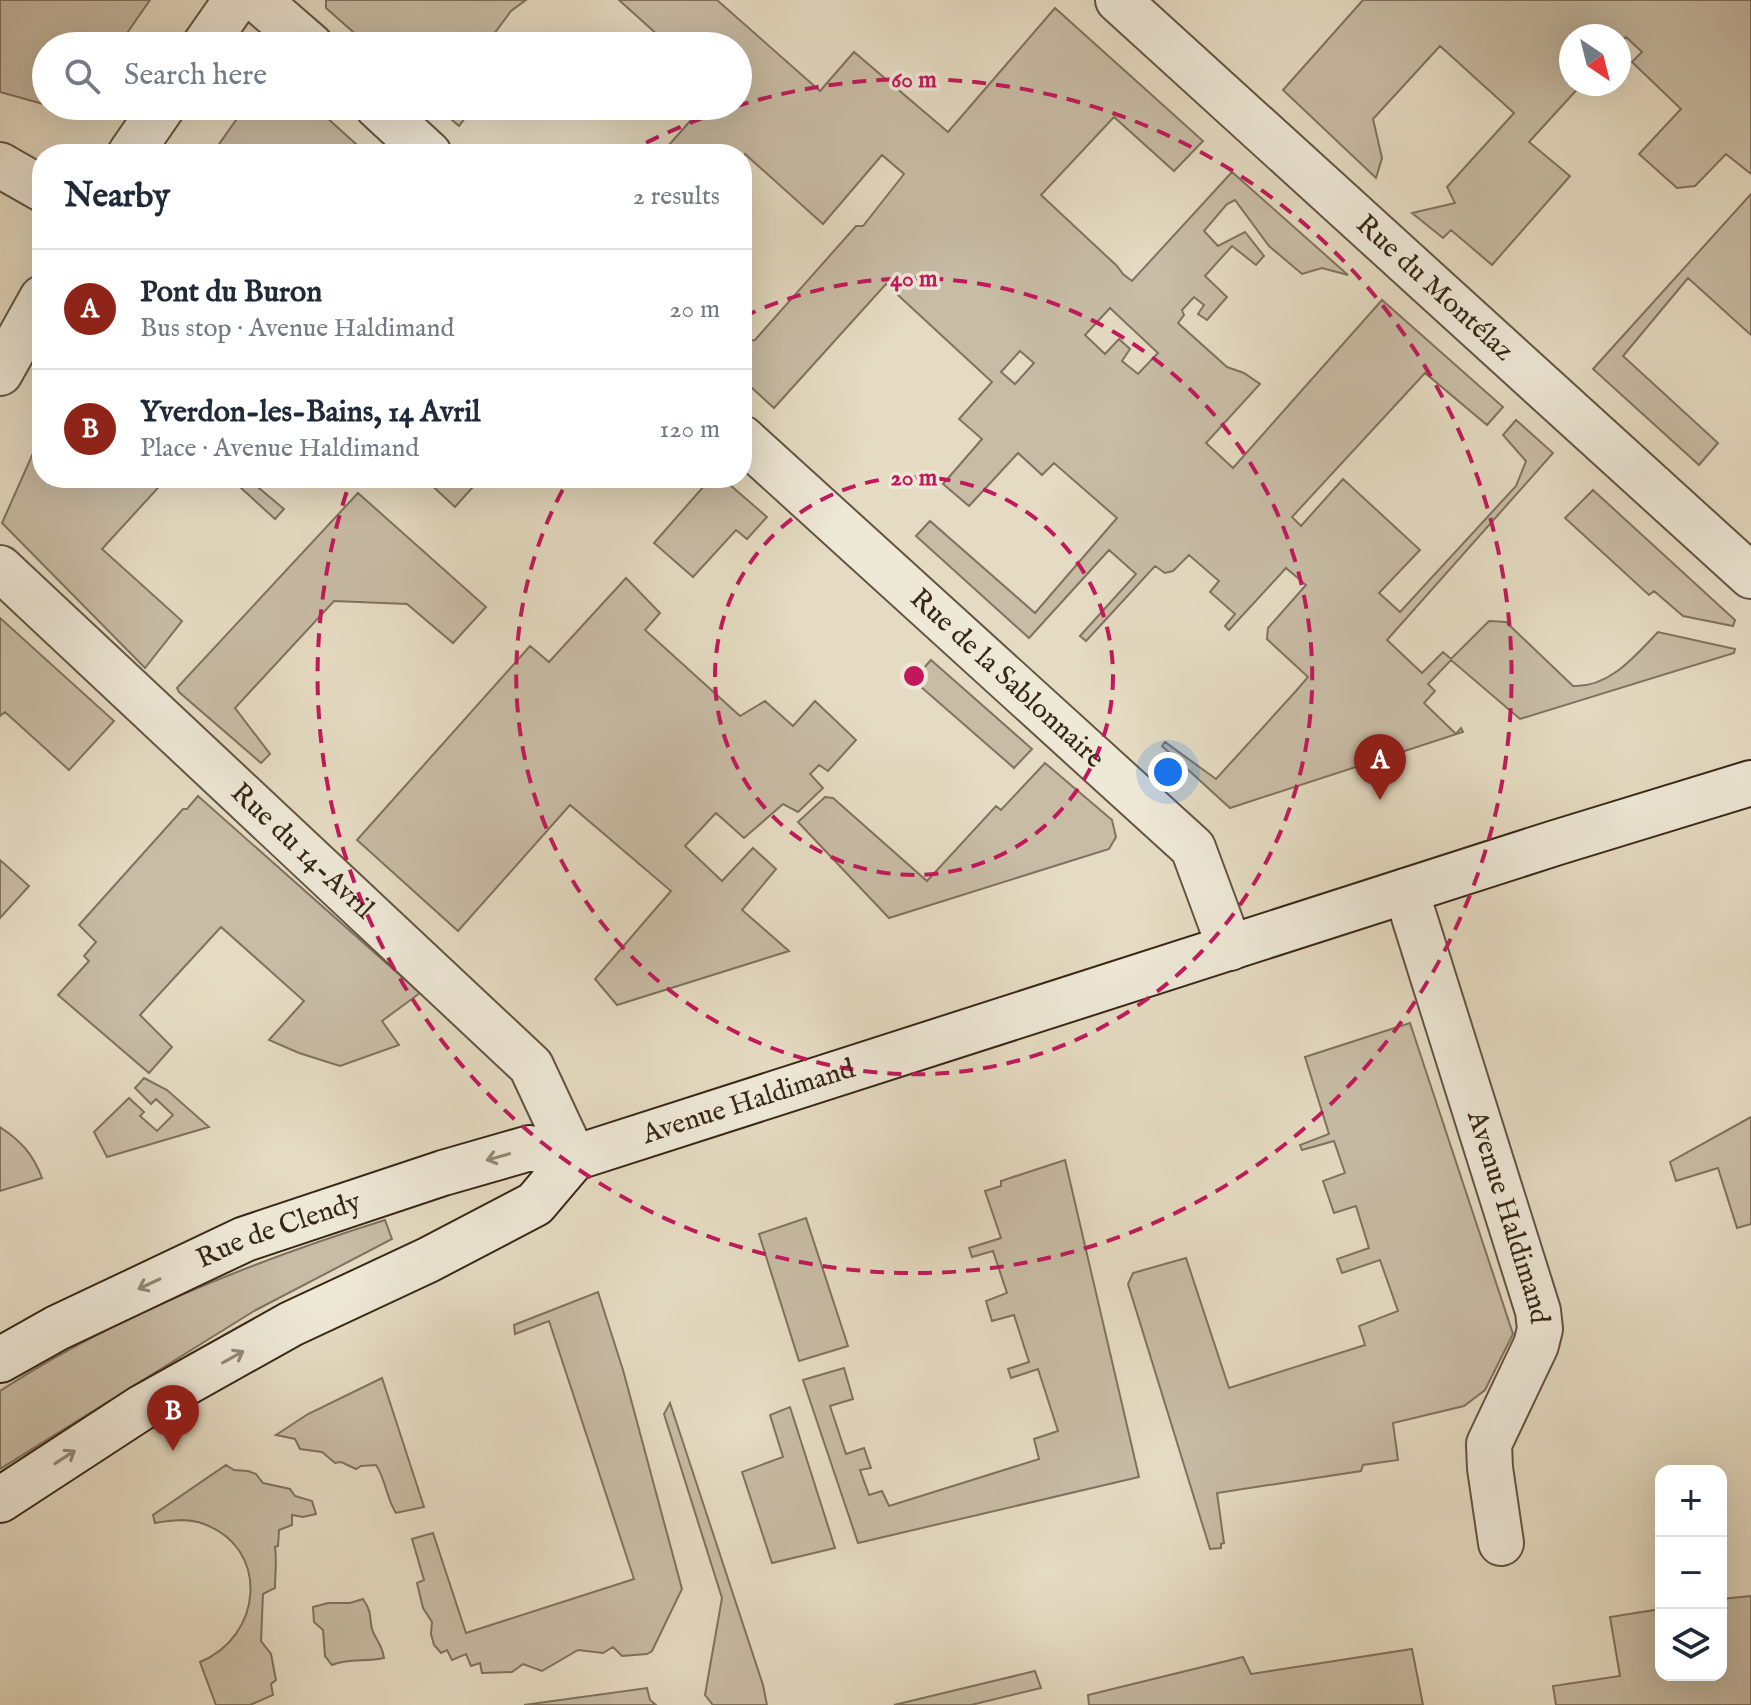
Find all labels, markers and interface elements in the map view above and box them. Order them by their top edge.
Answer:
north arrow [1559,24,1631,96]
search box [32,32,752,120]
icon: search [60,54,104,98]
text: Search here [124,57,267,95]
text: 60 m [891,65,937,96]
text: Nearby [64,175,170,218]
text: 2 results [633,180,720,213]
street label: Rue du Montélaz [1348,207,1521,369]
text: 40 m [890,264,938,295]
text: Pont du Buron [140,274,322,312]
text: A [81,293,99,326]
text: 20 m [669,293,720,326]
text: Bus stop · Avenue Haldimand [140,312,454,345]
text: Yverdon-les-Bains, 14 Avril [140,394,481,432]
text: B [81,413,99,446]
text: 120 m [660,413,720,446]
text: Place · Avenue Haldimand [140,432,419,465]
text: 20 m [891,463,938,494]
street label: Rue de la Sablonnaire [902,581,1112,776]
centre of rings [900,662,928,690]
pin: A [1354,734,1406,800]
your location [1148,752,1188,792]
street label: Rue du 14-Avril [223,776,381,927]
street label: Avenue Haldimand [637,1051,860,1153]
street label: Avenue Haldimand [1458,1105,1557,1325]
one-way arrow [486,1150,512,1165]
street label: Rue de Clendy [191,1184,365,1277]
one-way arrow [138,1277,162,1292]
one-way arrow [221,1349,244,1365]
pin: B [147,1385,199,1451]
one-way arrow [54,1449,76,1466]
map controls [1655,1465,1727,1681]
button: + [1655,1465,1727,1537]
button: − [1655,1537,1727,1609]
button: layers [1655,1609,1727,1681]

